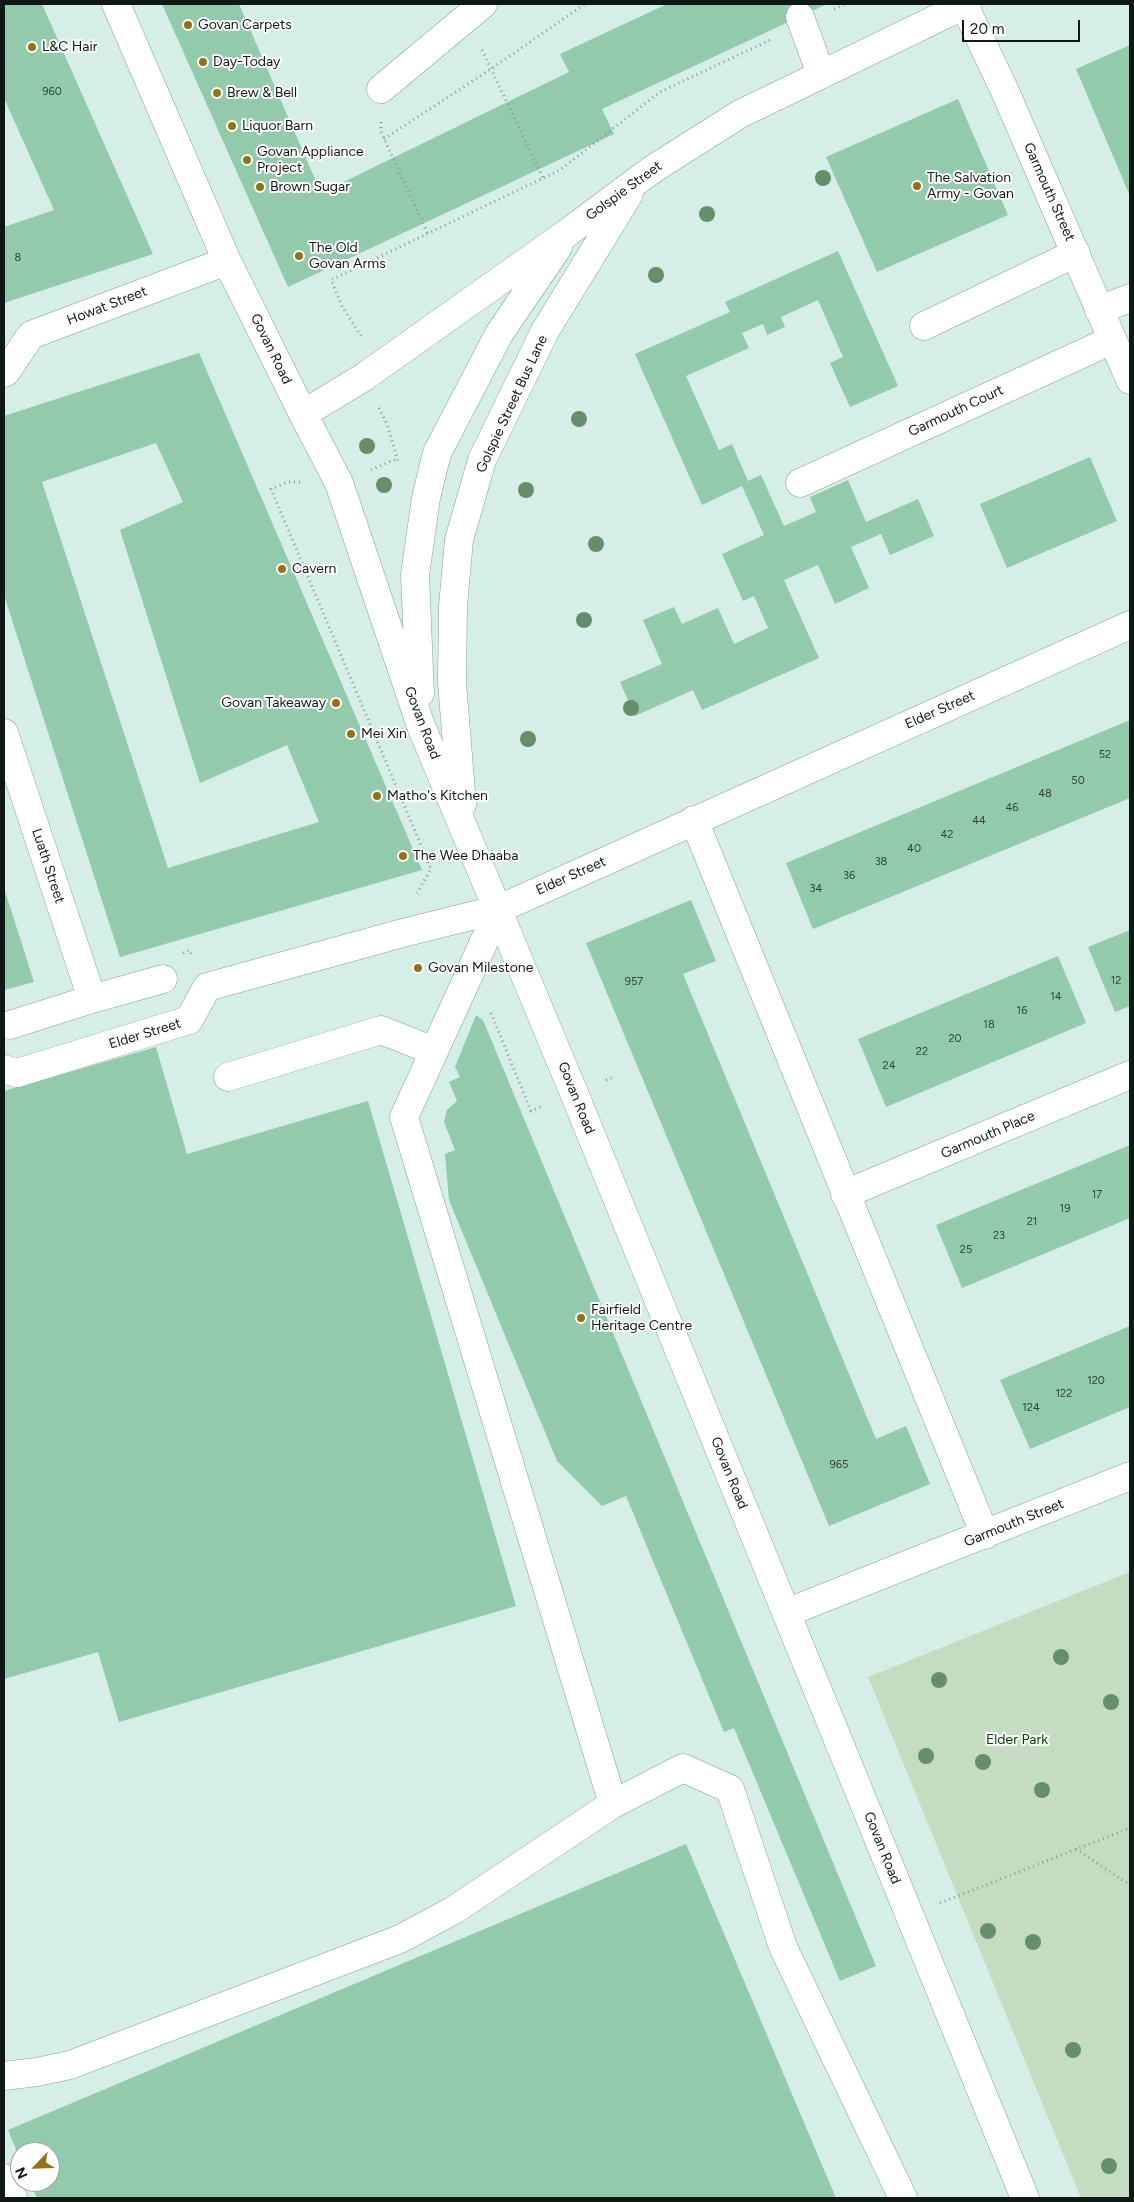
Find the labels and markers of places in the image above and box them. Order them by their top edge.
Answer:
place label: Govan Carpets [198,17,292,33]
marker: Govan Carpets [182,19,194,31]
place label: L&C Hair [42,39,97,55]
marker: L&C Hair [26,41,38,53]
place label: Day-Today [213,54,280,70]
marker: Day-Today [197,56,209,68]
place label: Brew & Bell [227,85,297,101]
marker: Brew & Bell [211,87,223,99]
place label: Liquor Barn [242,118,313,134]
marker: Liquor Barn [226,120,238,132]
place label: Govan Appliance Project [257,144,364,176]
marker: Govan Appliance Project [241,154,253,166]
place label: The Salvation Army - Govan [927,170,1014,202]
place label: Brown Sugar [270,179,350,195]
marker: The Salvation Army - Govan [911,180,923,192]
marker: Brown Sugar [254,181,266,193]
place label: The Old Govan Arms [309,240,386,272]
marker: The Old Govan Arms [293,250,305,262]
place label: Cavern [292,561,336,577]
marker: Cavern [276,563,288,575]
place label: Govan Takeaway [221,695,326,711]
marker: Govan Takeaway [330,697,342,709]
place label: Mei Xin [361,726,407,742]
marker: Mei Xin [345,728,357,740]
place label: Matho's Kitchen [387,788,488,804]
marker: Matho's Kitchen [371,790,383,802]
place label: The Wee Dhaaba [413,848,518,864]
marker: The Wee Dhaaba [397,850,409,862]
place label: Govan Milestone [428,960,533,976]
marker: Govan Milestone [412,962,424,974]
place label: Fairfield Heritage Centre [591,1302,692,1334]
marker: Fairfield Heritage Centre [575,1312,587,1324]

